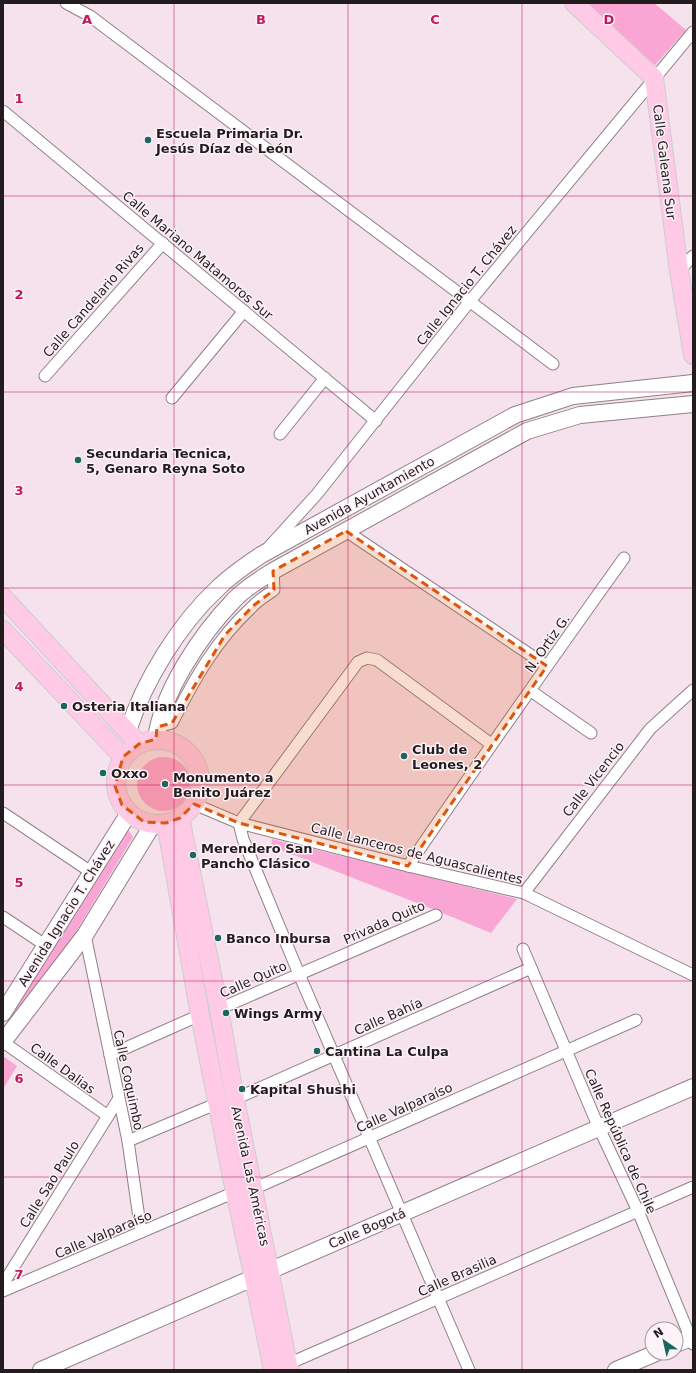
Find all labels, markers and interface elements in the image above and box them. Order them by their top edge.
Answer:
text: A [82,12,92,27]
text: B [256,12,266,27]
text: C [430,12,440,27]
text: D [604,12,615,27]
text: 1 [14,91,24,106]
street label: Calle Galeana Sur [650,103,679,221]
place label: Escuela Primaria Dr. Jesús Díaz de León [155,126,303,156]
marker: Escuela Primaria Dr. Jesús Díaz de León [143,135,153,145]
street label: Calle Mariano Matamoros Sur [120,188,276,323]
street label: Calle Ignacio T. Chávez [413,222,520,348]
street label: Calle Candelario Rivas [40,240,147,360]
text: 2 [14,287,24,302]
place label: Secundaria Tecnica, 5, Genaro Reyna Soto [86,446,245,476]
street label: Avenida Ayuntamiento [301,453,437,538]
marker: Secundaria Tecnica, 5, Genaro Reyna Soto [73,455,83,465]
text: 3 [14,483,24,498]
street label: N. Ortiz G. [522,611,573,675]
text: 4 [14,679,24,694]
place label: Osteria Italiana [72,699,186,714]
marker: Osteria Italiana [59,701,69,711]
street label: Calle Vicencio [560,739,627,820]
place label: Club de Leones, 2 [412,742,482,772]
marker: Club de Leones, 2 [399,751,409,761]
place label: Oxxo [111,766,148,781]
marker: Oxxo [98,768,108,778]
place label: Monumento a Benito Juárez [173,770,273,800]
marker: Monumento a Benito Juárez [160,779,170,789]
street label: Calle Lanceros de Aguascalientes [309,820,525,887]
street label: Avenida Ignacio T. Chávez [15,837,118,989]
place label: Merendero San Pancho Clásico [201,841,313,871]
marker: Merendero San Pancho Clásico [188,850,198,860]
text: 5 [14,875,24,890]
street label: Privada Quito [341,898,427,947]
place label: Banco Inbursa [226,931,331,946]
marker: Banco Inbursa [213,933,223,943]
street label: Calle Quito [217,958,289,1001]
street label: Calle Bahía [352,995,425,1038]
place label: Wings Army [234,1006,323,1021]
marker: Wings Army [221,1008,231,1018]
street label: Calle Coquimbo [111,1028,147,1132]
street label: Calle Dalias [27,1040,98,1097]
place label: Cantina La Culpa [325,1044,449,1059]
marker: Cantina La Culpa [312,1046,322,1056]
street label: Calle República de Chile [582,1066,659,1216]
text: 6 [14,1071,24,1086]
street label: Calle Valparaíso [354,1079,455,1135]
place label: Kapital Shushi [250,1082,356,1097]
marker: Kapital Shushi [237,1084,247,1094]
street label: Avenida Las Américas [228,1105,273,1248]
street label: Calle Sao Paulo [17,1138,82,1231]
street label: Calle Bogotá [326,1205,408,1251]
street label: Calle Valparaíso [53,1207,154,1262]
street label: Calle Brasilia [416,1251,499,1299]
text: 7 [14,1267,24,1282]
north arrow [644,1321,684,1361]
text: N [651,1325,666,1341]

